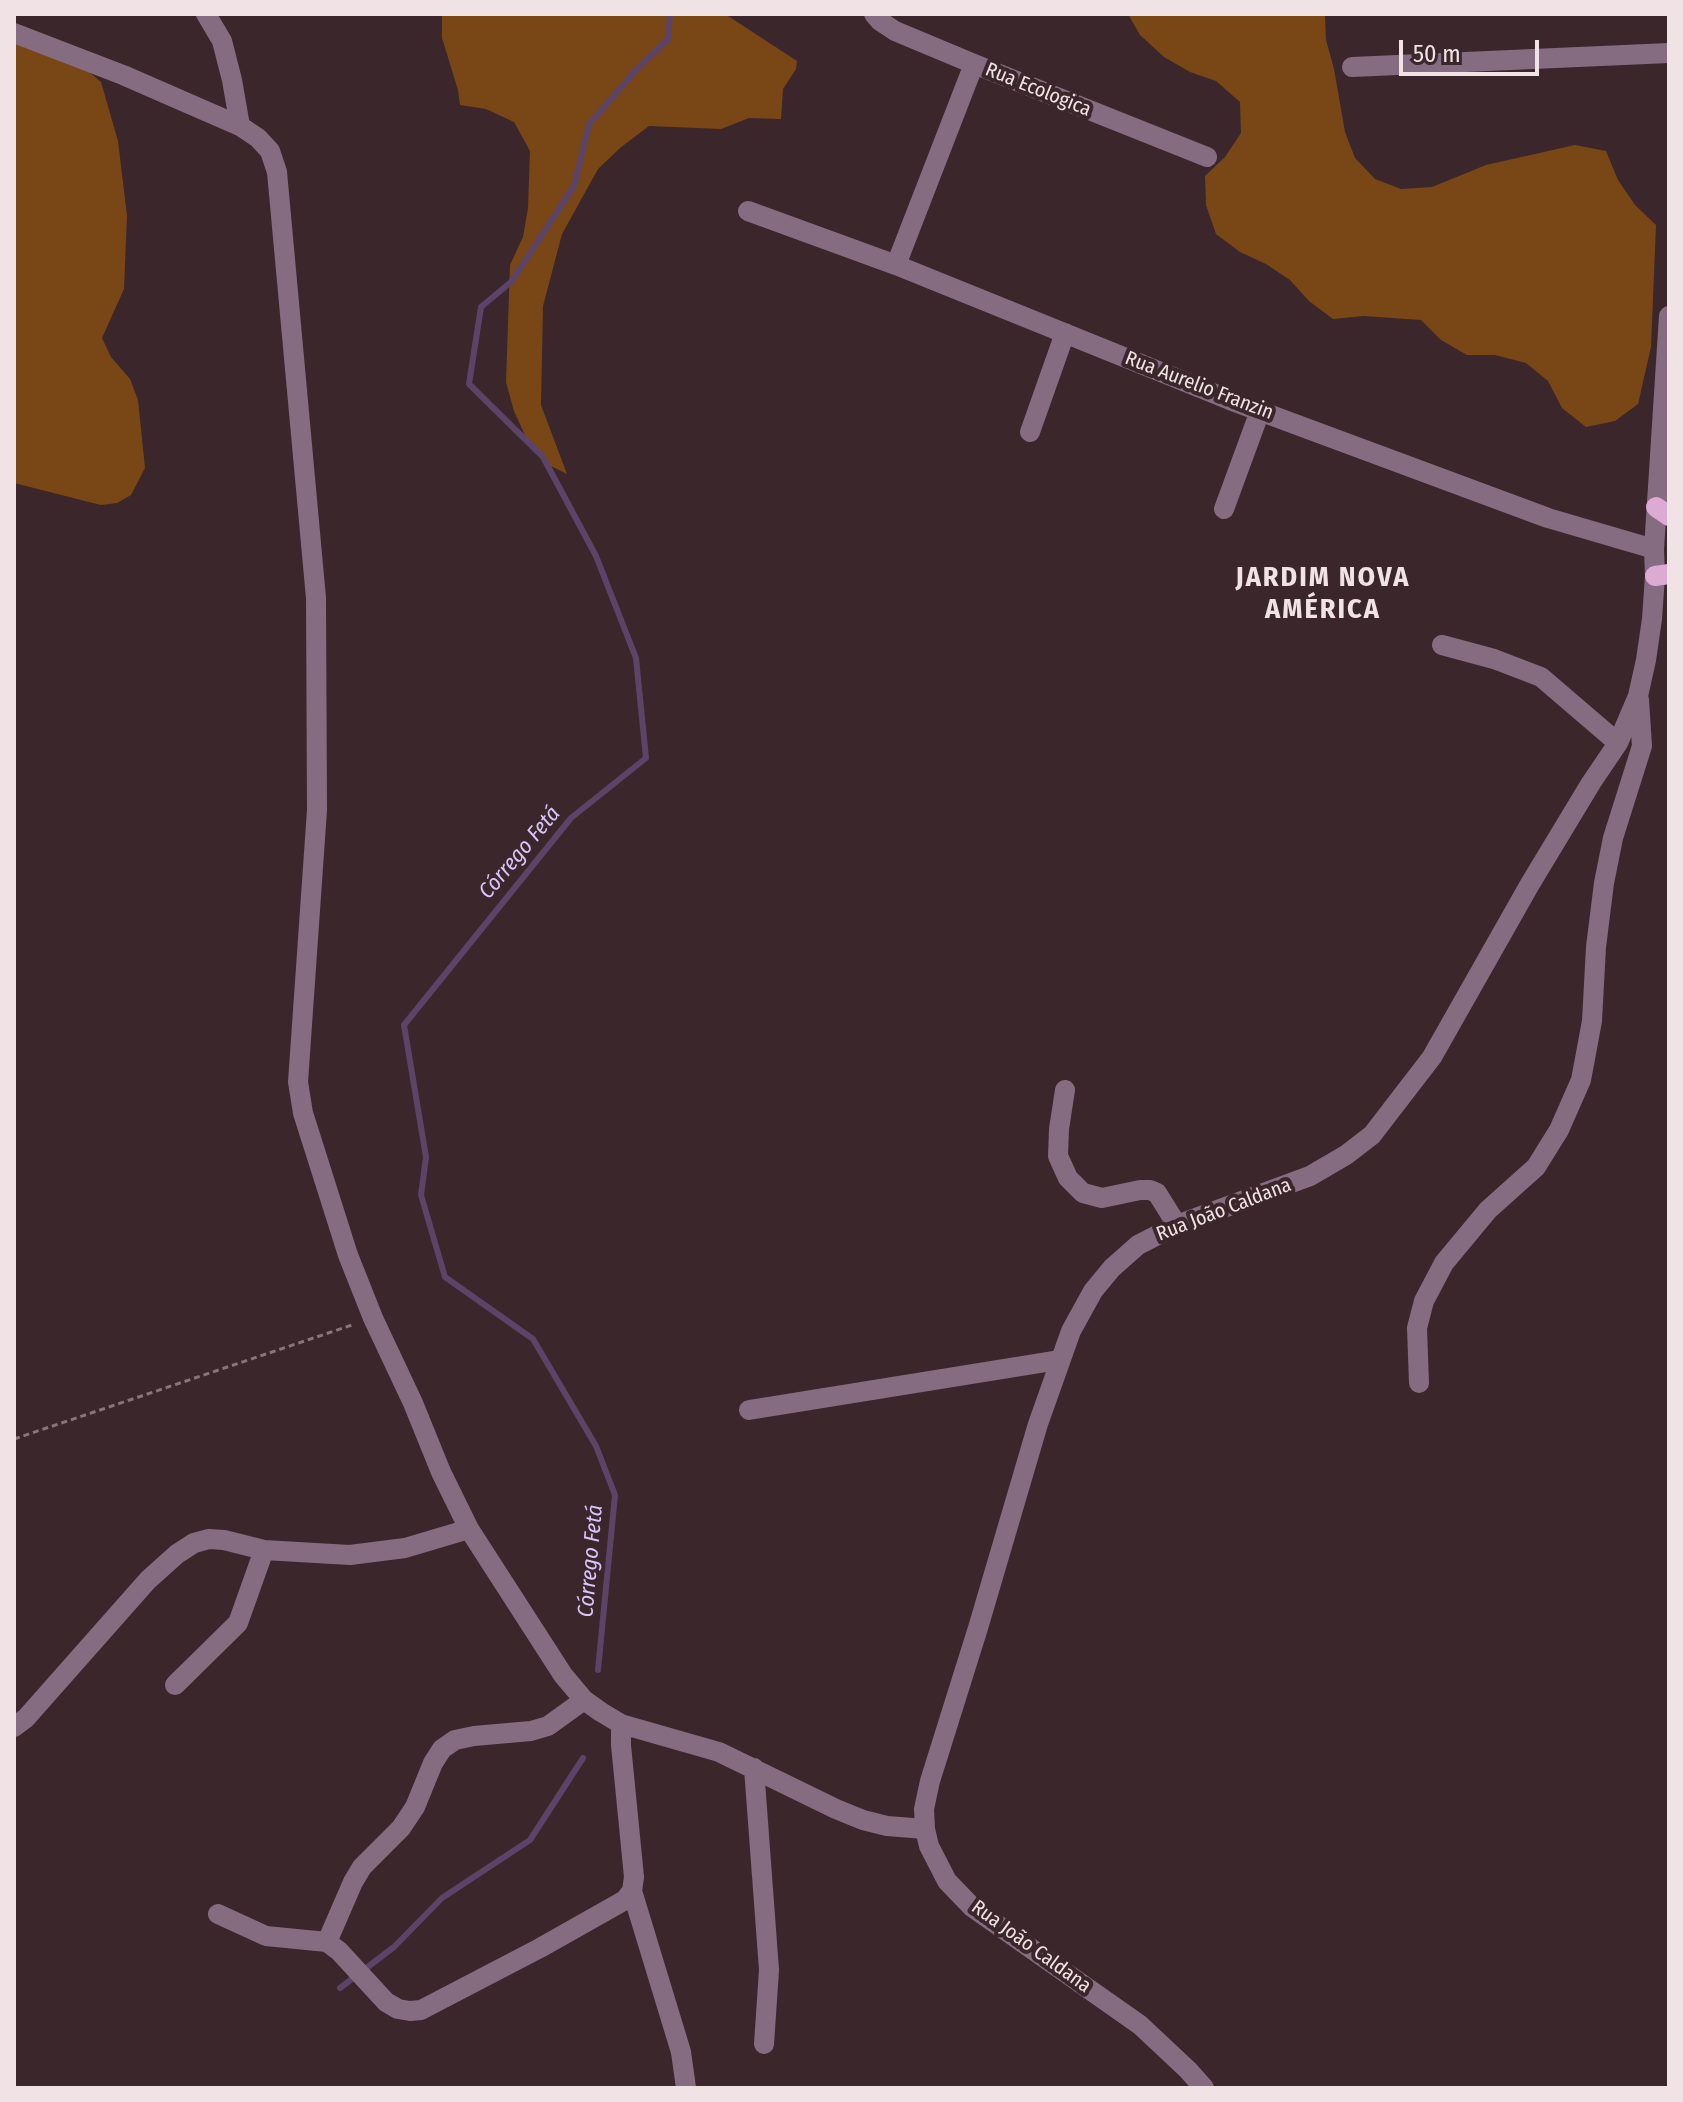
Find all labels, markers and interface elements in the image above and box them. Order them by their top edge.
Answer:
scale bar [1403,24,1543,74]
text: 50 m [1413,40,1461,68]
street label: Rua Ecologica [982,58,1094,122]
street label: Rua Aurelio Franzin [1121,347,1277,425]
district label: JARDIM NOVA AMÉRICA [1236,561,1410,627]
water label: Córrego Fetá [474,801,566,905]
street label: Rua João Caldana [1153,1173,1295,1247]
water label: Córrego Fetá [573,1504,609,1618]
street label: Rua João Caldana [966,1895,1096,1999]

